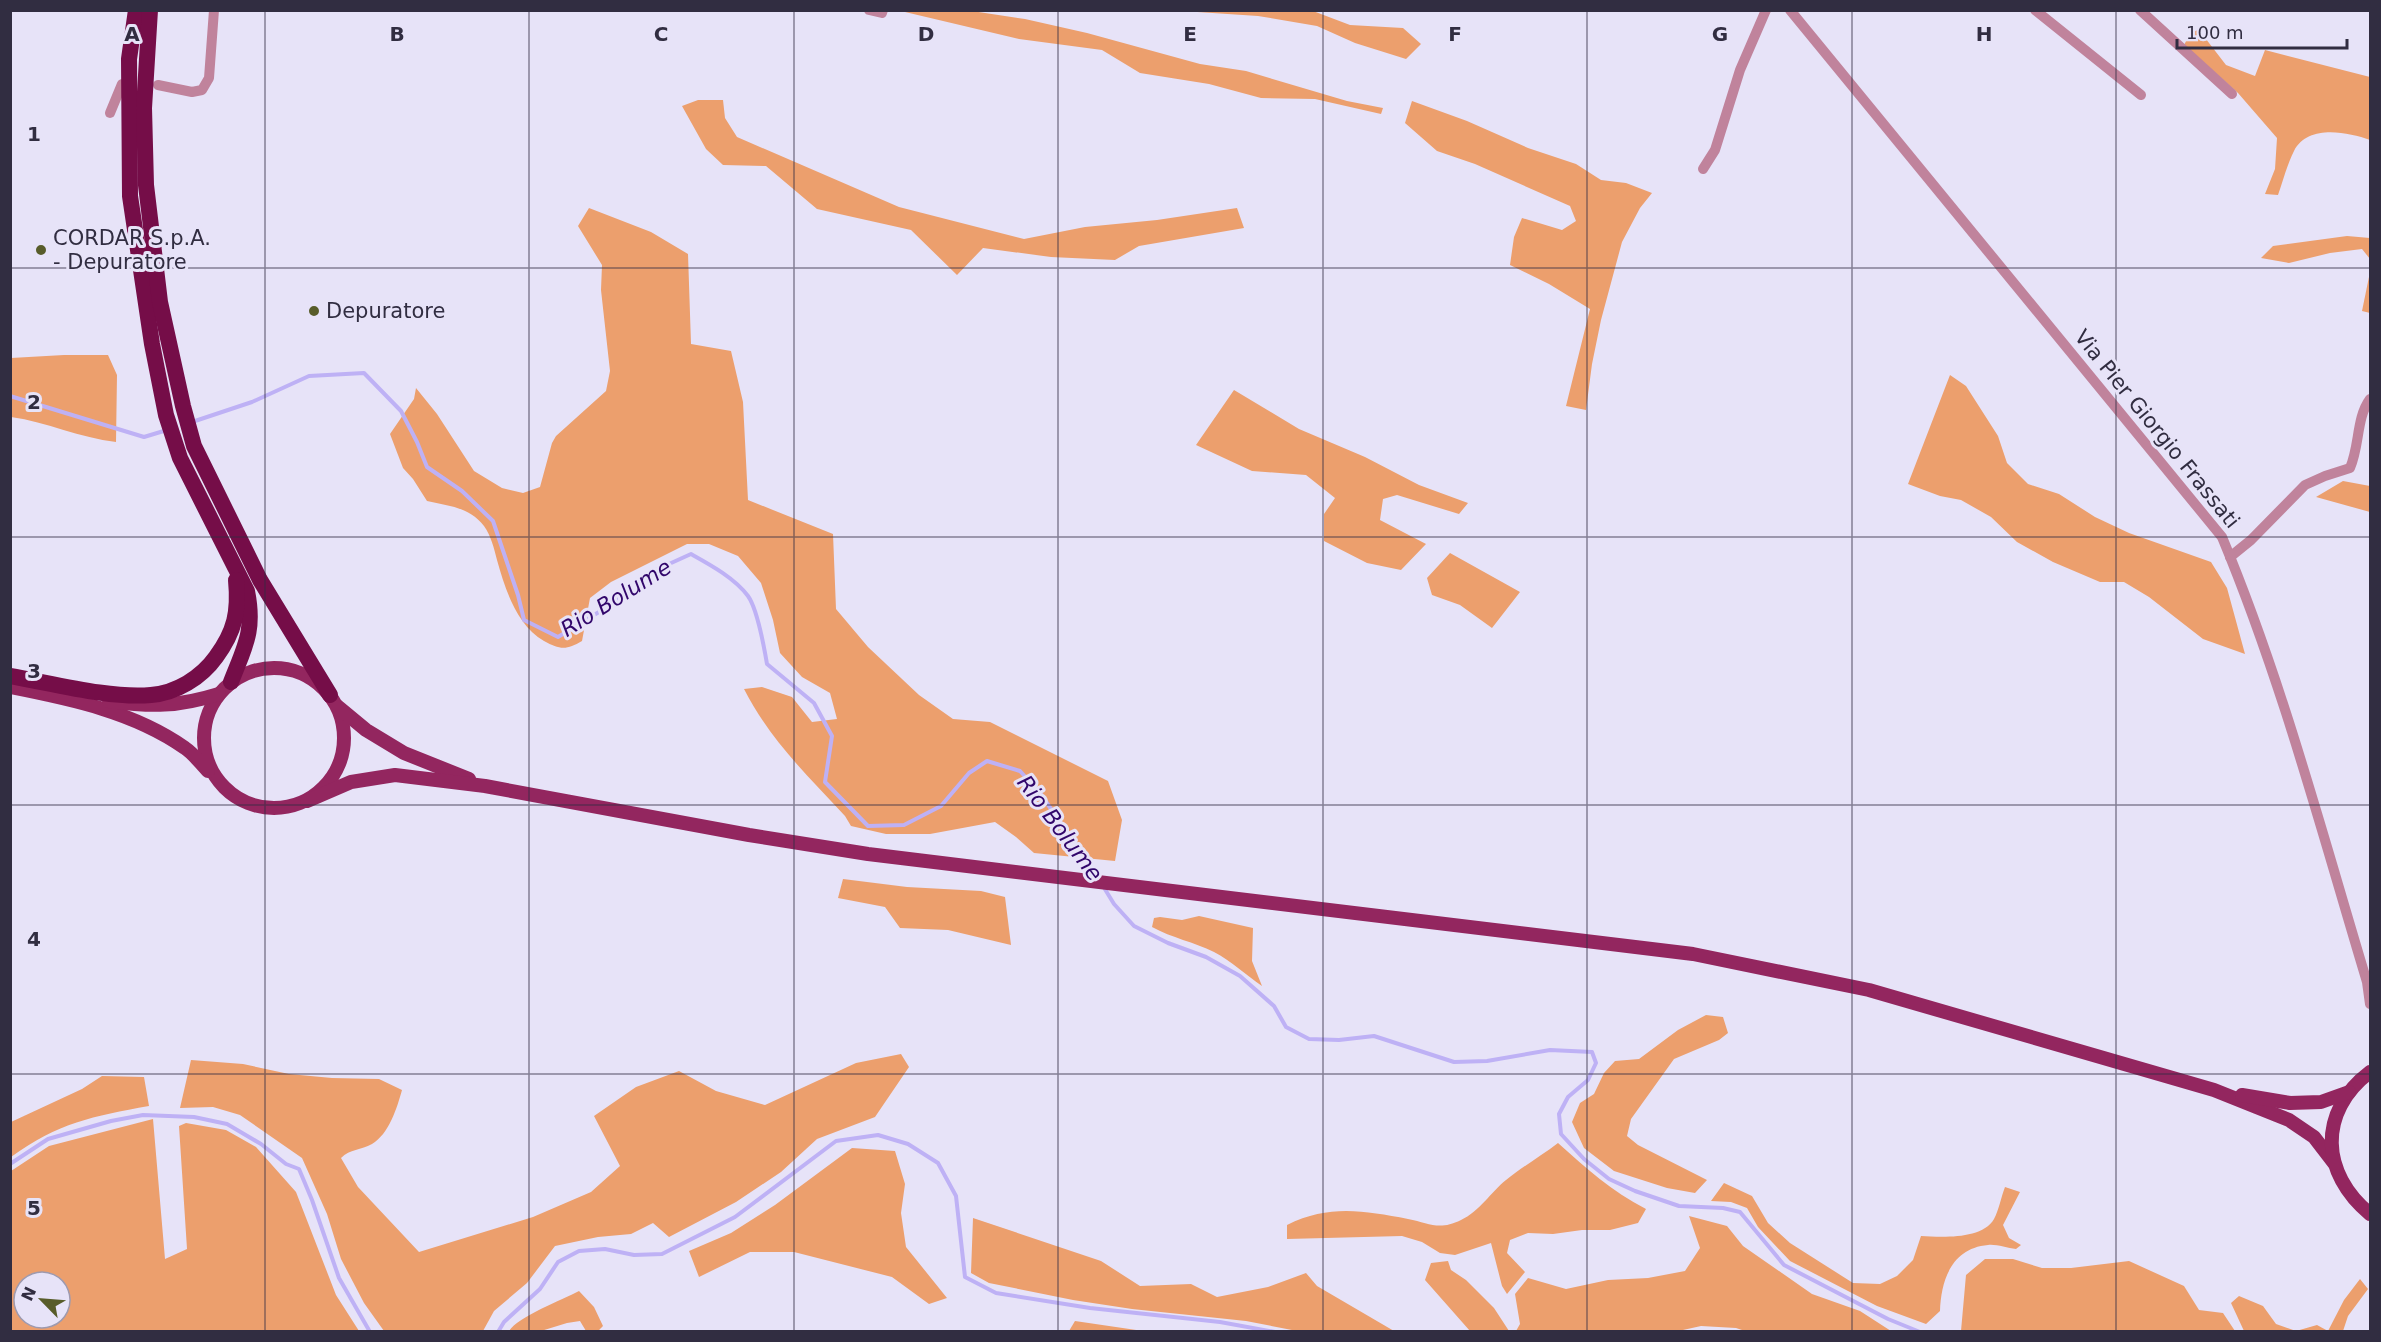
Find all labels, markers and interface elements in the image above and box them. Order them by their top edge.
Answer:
scale bar [2177,12,2346,50]
text: A [124,22,140,46]
text: B [389,22,405,46]
text: C [654,22,668,46]
text: D [918,22,934,46]
text: E [1183,22,1197,46]
text: F [1448,22,1462,46]
text: G [1712,22,1728,46]
text: H [1976,22,1992,46]
text: 100 m [2186,22,2244,43]
text: 1 [27,122,41,146]
place label: CORDAR S.p.A. - Depuratore [53,226,211,274]
marker: CORDAR S.p.A. - Depuratore [34,243,48,257]
place label: Depuratore [326,299,445,323]
marker: Depuratore [307,304,321,318]
street label: Via Pier Giorgio Frassati [2070,325,2244,533]
text: 2 [27,390,41,414]
water label: Rio Bolume [556,554,676,642]
text: 3 [27,659,41,683]
water label: Rio Bolume [1012,770,1108,886]
text: 4 [27,927,41,951]
text: 5 [27,1196,41,1220]
north arrow [12,1270,72,1330]
text: N [17,1284,40,1304]

